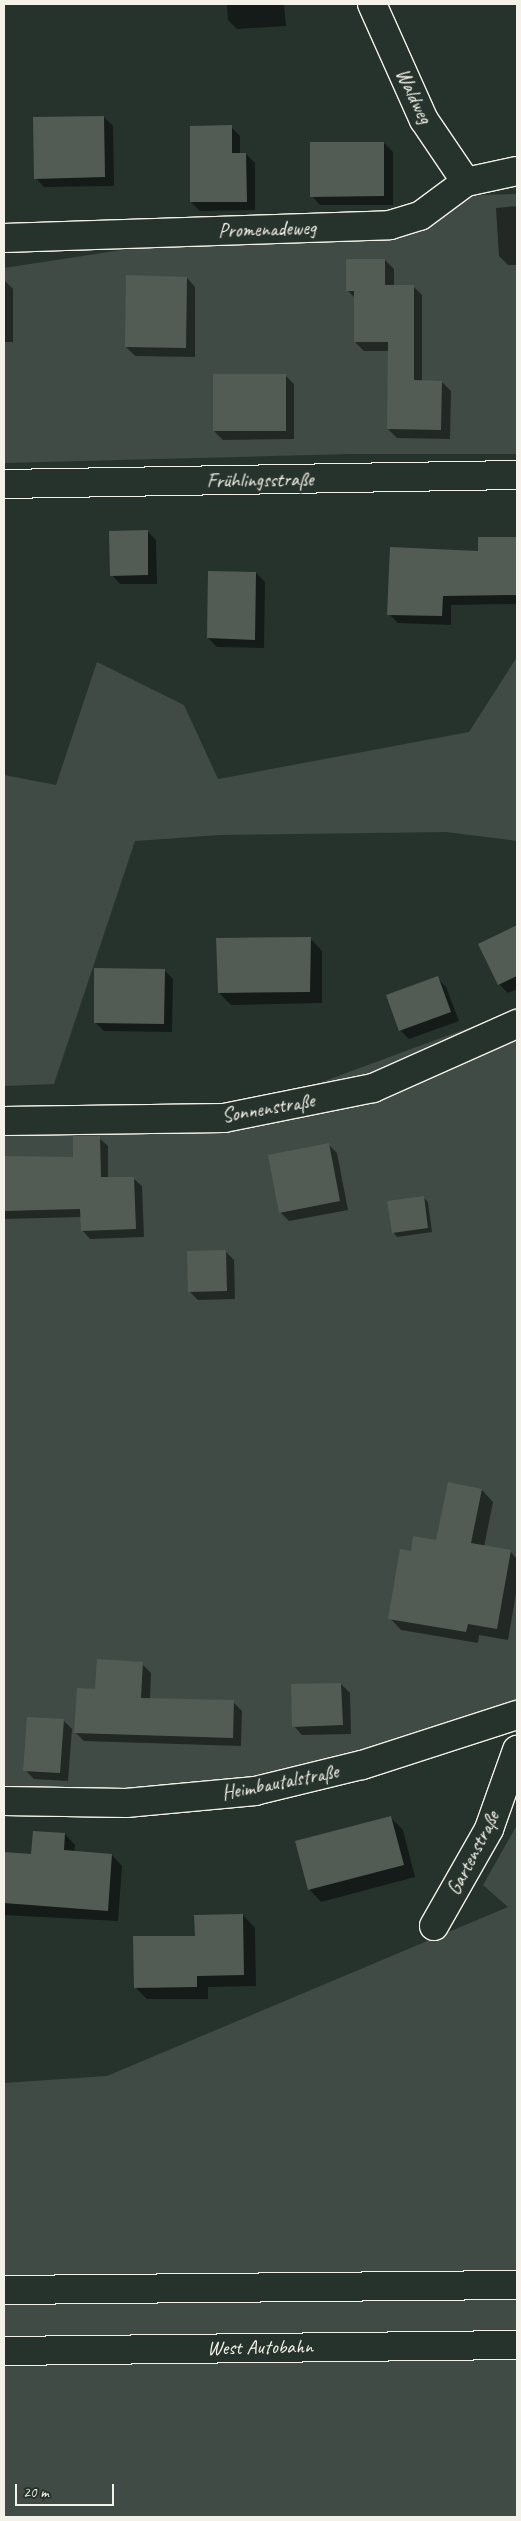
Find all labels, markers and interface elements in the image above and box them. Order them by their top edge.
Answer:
street label: Waldweg [390,65,438,127]
street label: Promenadeweg [218,215,316,243]
street label: Frühlingsstraße [206,467,314,493]
street label: Sonnenstraße [220,1088,316,1128]
street label: Heimbautalstraße [220,1759,340,1805]
street label: Gartenstraße [442,1807,504,1899]
street label: West Autobahn [207,2334,313,2360]
scale bar [18,2474,116,2506]
text: 20 m [23,2483,49,2502]

